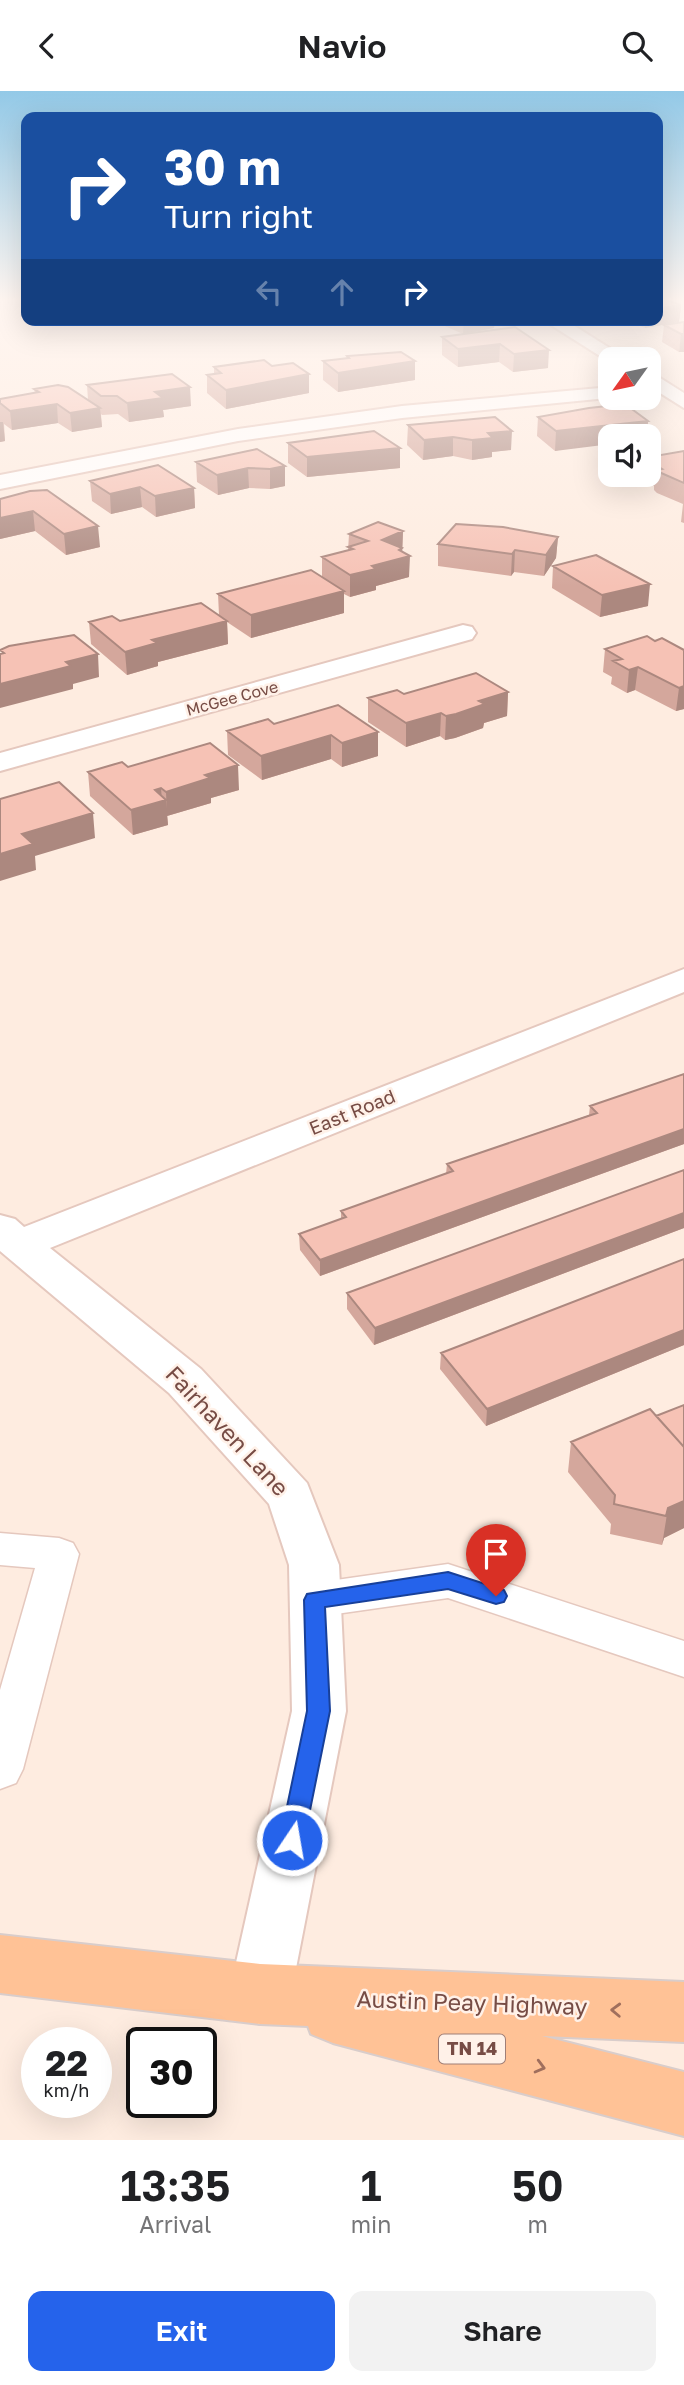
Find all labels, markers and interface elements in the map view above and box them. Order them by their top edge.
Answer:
icon: back [28,27,66,65]
text: Navio [298,27,386,65]
icon: search [618,27,656,65]
text: 30 m [164,137,281,196]
icon: right [49,140,140,231]
text: Turn right [164,197,313,235]
icon: left [250,273,288,311]
icon: ahead [323,273,361,311]
icon: right [396,273,434,311]
north arrow [598,347,662,409]
map controls [598,347,661,487]
button: sound [598,424,661,487]
street label: McGee Cove [184,676,280,720]
street label: East Road [305,1084,398,1139]
street label: Fairhaven Lane [160,1360,295,1501]
pin [466,1524,526,1596]
icon: arrive [477,1535,515,1573]
position arrow [255,1803,329,1877]
street label: Austin Peay Highway [356,1984,588,2020]
one-way arrow [610,2002,621,2017]
speed limit sign: 30 [126,2027,217,2118]
road number: TN 14 [439,2035,505,2063]
text: 22 [45,2042,88,2084]
one-way arrow [533,2059,545,2073]
text: km/h [44,2079,89,2101]
text: 13:35 [120,2160,230,2210]
text: 1 [360,2160,382,2210]
text: 50 [512,2160,564,2210]
text: Arrival [139,2210,211,2238]
text: min [351,2210,391,2238]
text: m [527,2210,548,2238]
button: Exit [28,2291,335,2371]
button: Share [349,2291,656,2371]

